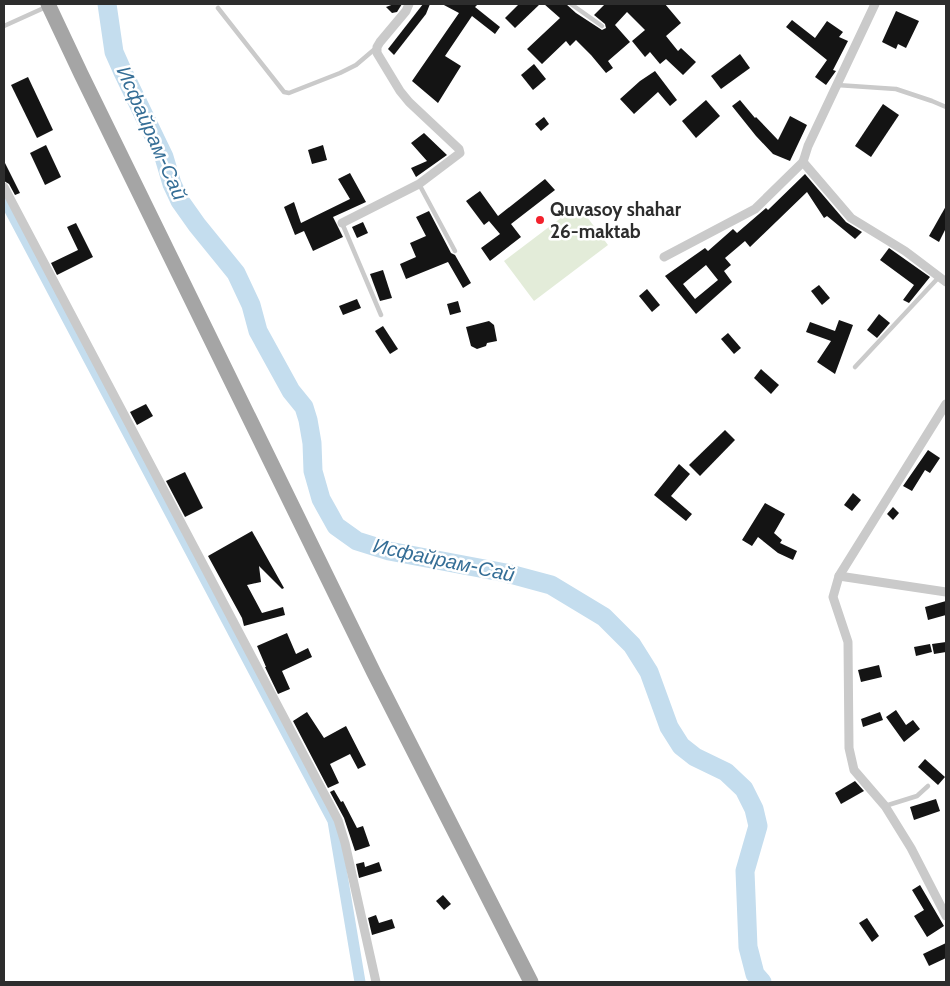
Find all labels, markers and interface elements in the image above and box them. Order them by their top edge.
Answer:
water label: Исфайрам-Сай [112,62,192,204]
place label: Quvasoy shahar 26-maktab [550,198,682,243]
marker: Quvasoy shahar 26-maktab [534,214,546,226]
water label: Исфайрам-Сай [371,533,517,587]

